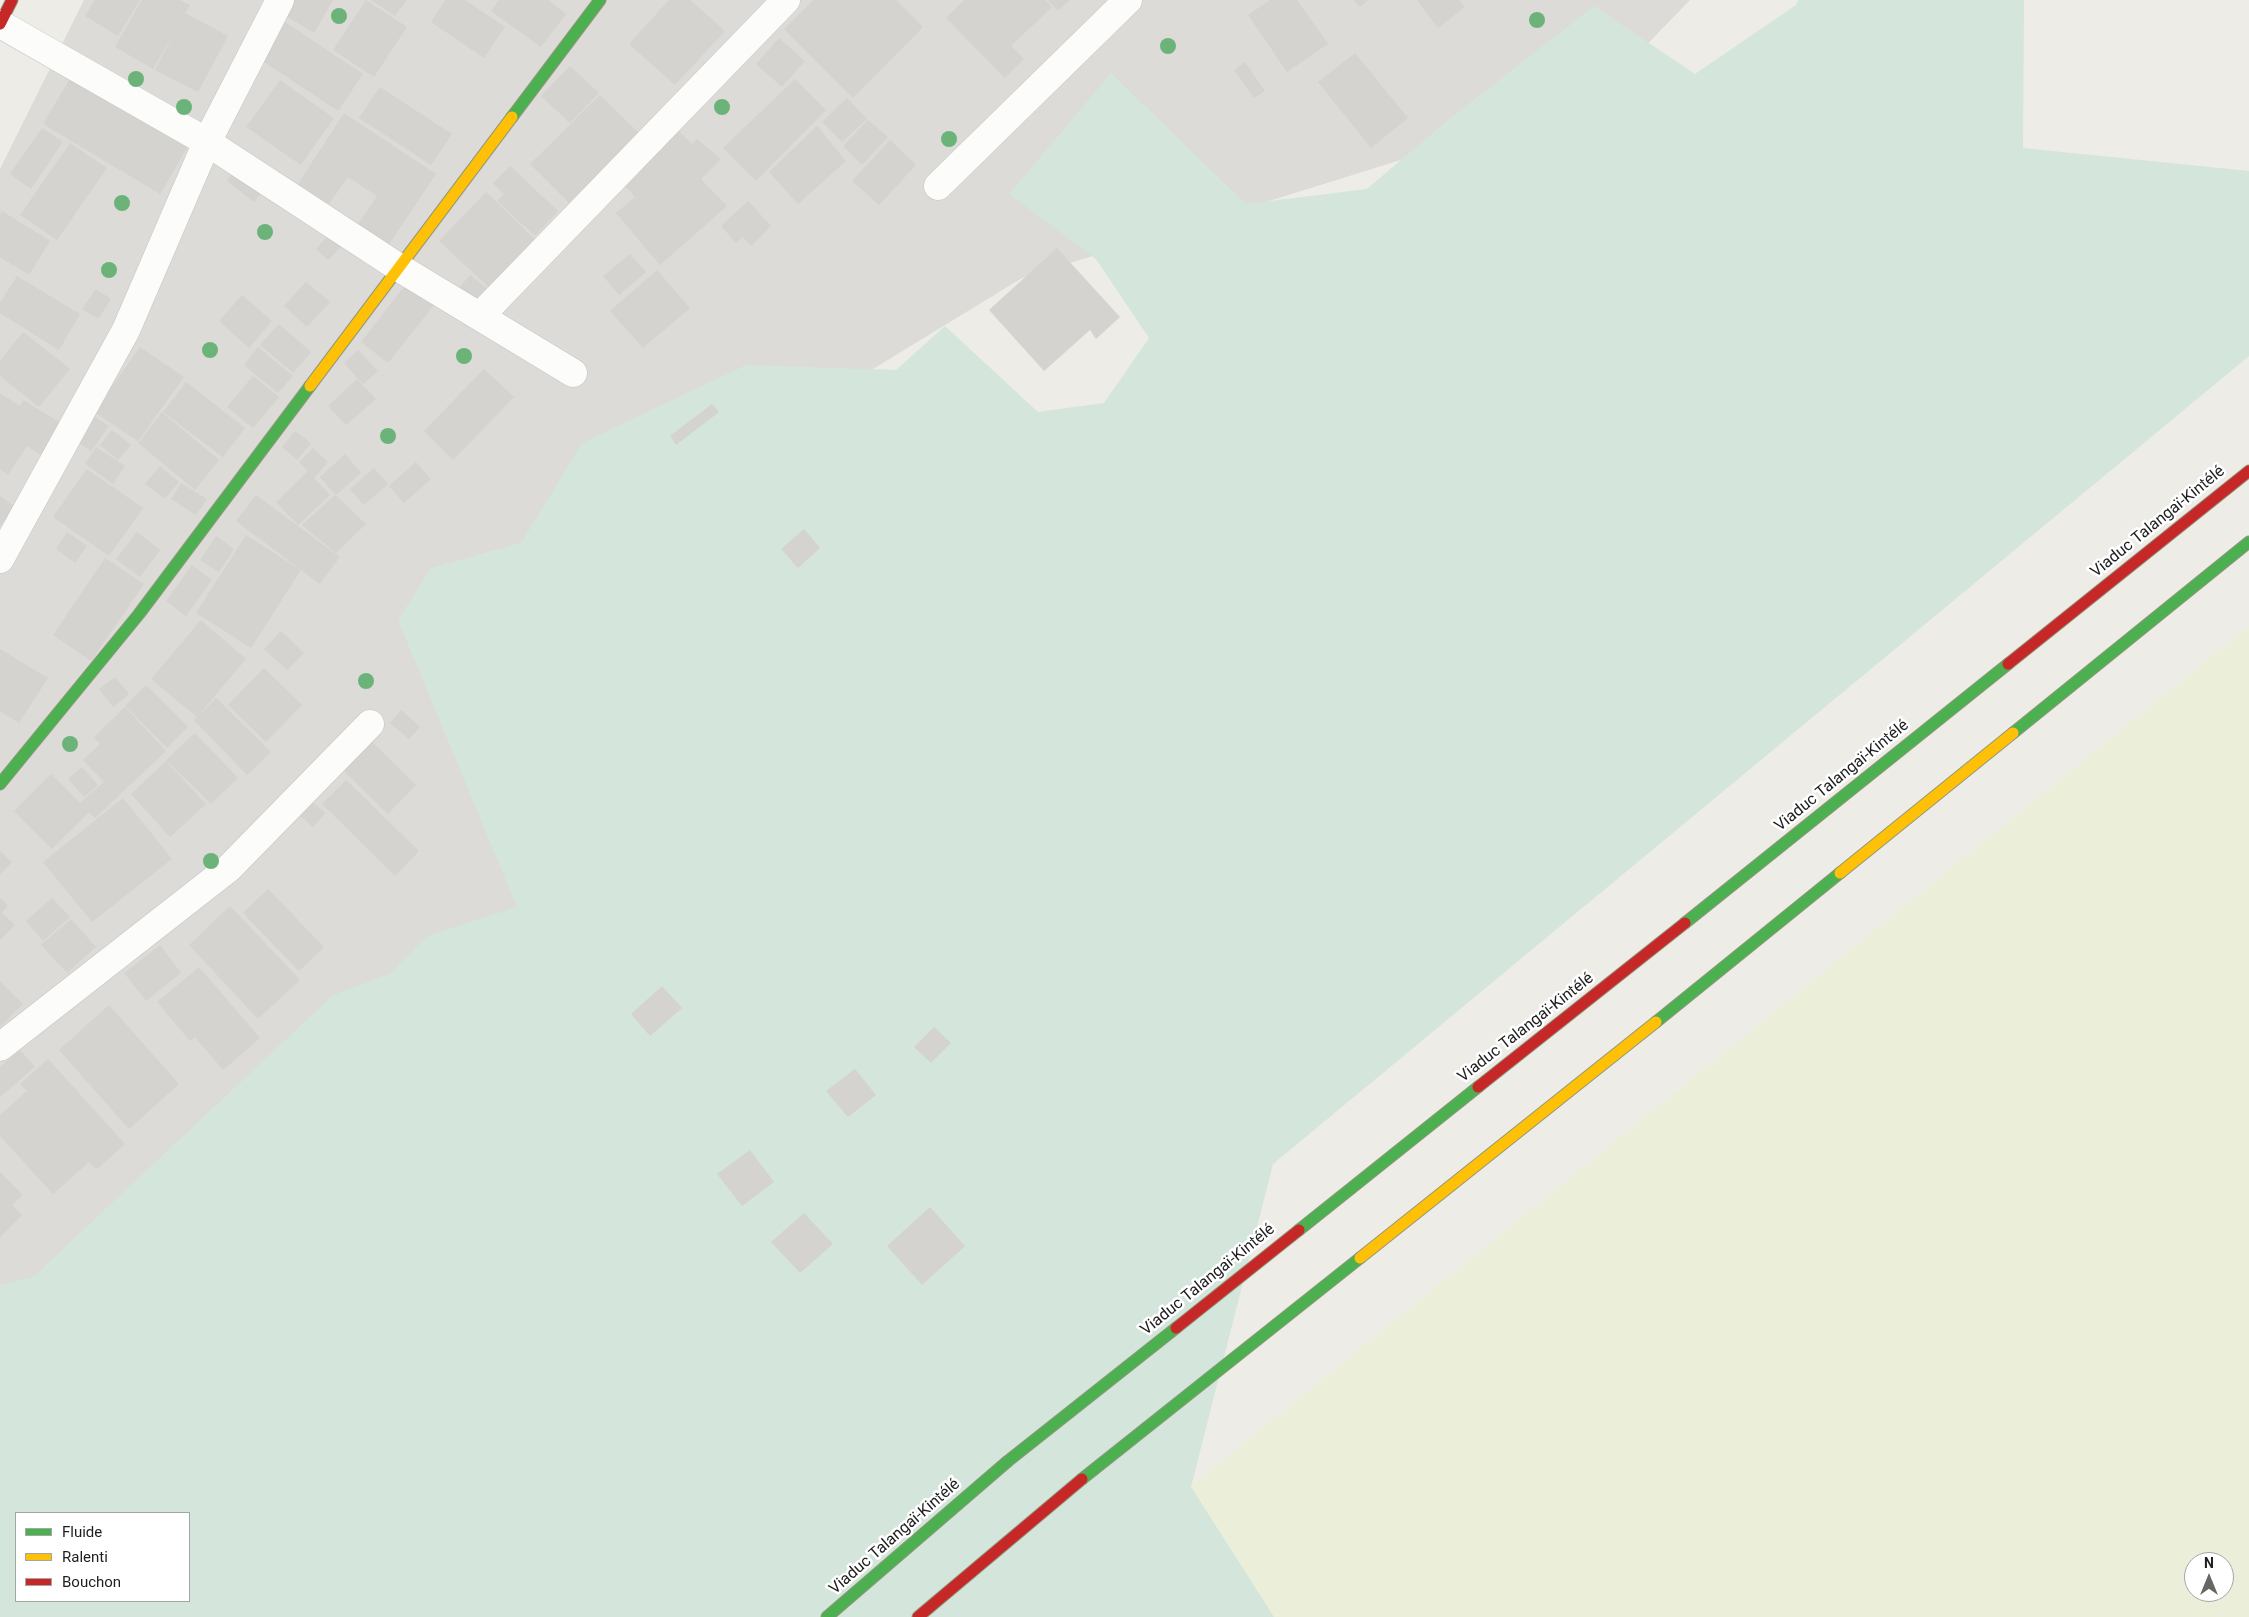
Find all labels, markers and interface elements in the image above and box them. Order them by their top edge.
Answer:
street label: Viaduc Talangaï-Kintélé [2087,462,2229,582]
street label: Viaduc Talangaï-Kintélé [1771,716,1913,836]
street label: Viaduc Talangaï-Kintélé [1454,969,1598,1087]
street label: Viaduc Talangaï-Kintélé [1137,1220,1279,1340]
street label: Viaduc Talangaï-Kintélé [826,1475,964,1599]
legend [15,1512,190,1602]
text: Fluide [62,1523,102,1541]
text: Ralenti [62,1548,108,1566]
north arrow [2184,1552,2234,1602]
text: N [2204,1555,2214,1571]
text: Bouchon [62,1573,121,1591]

